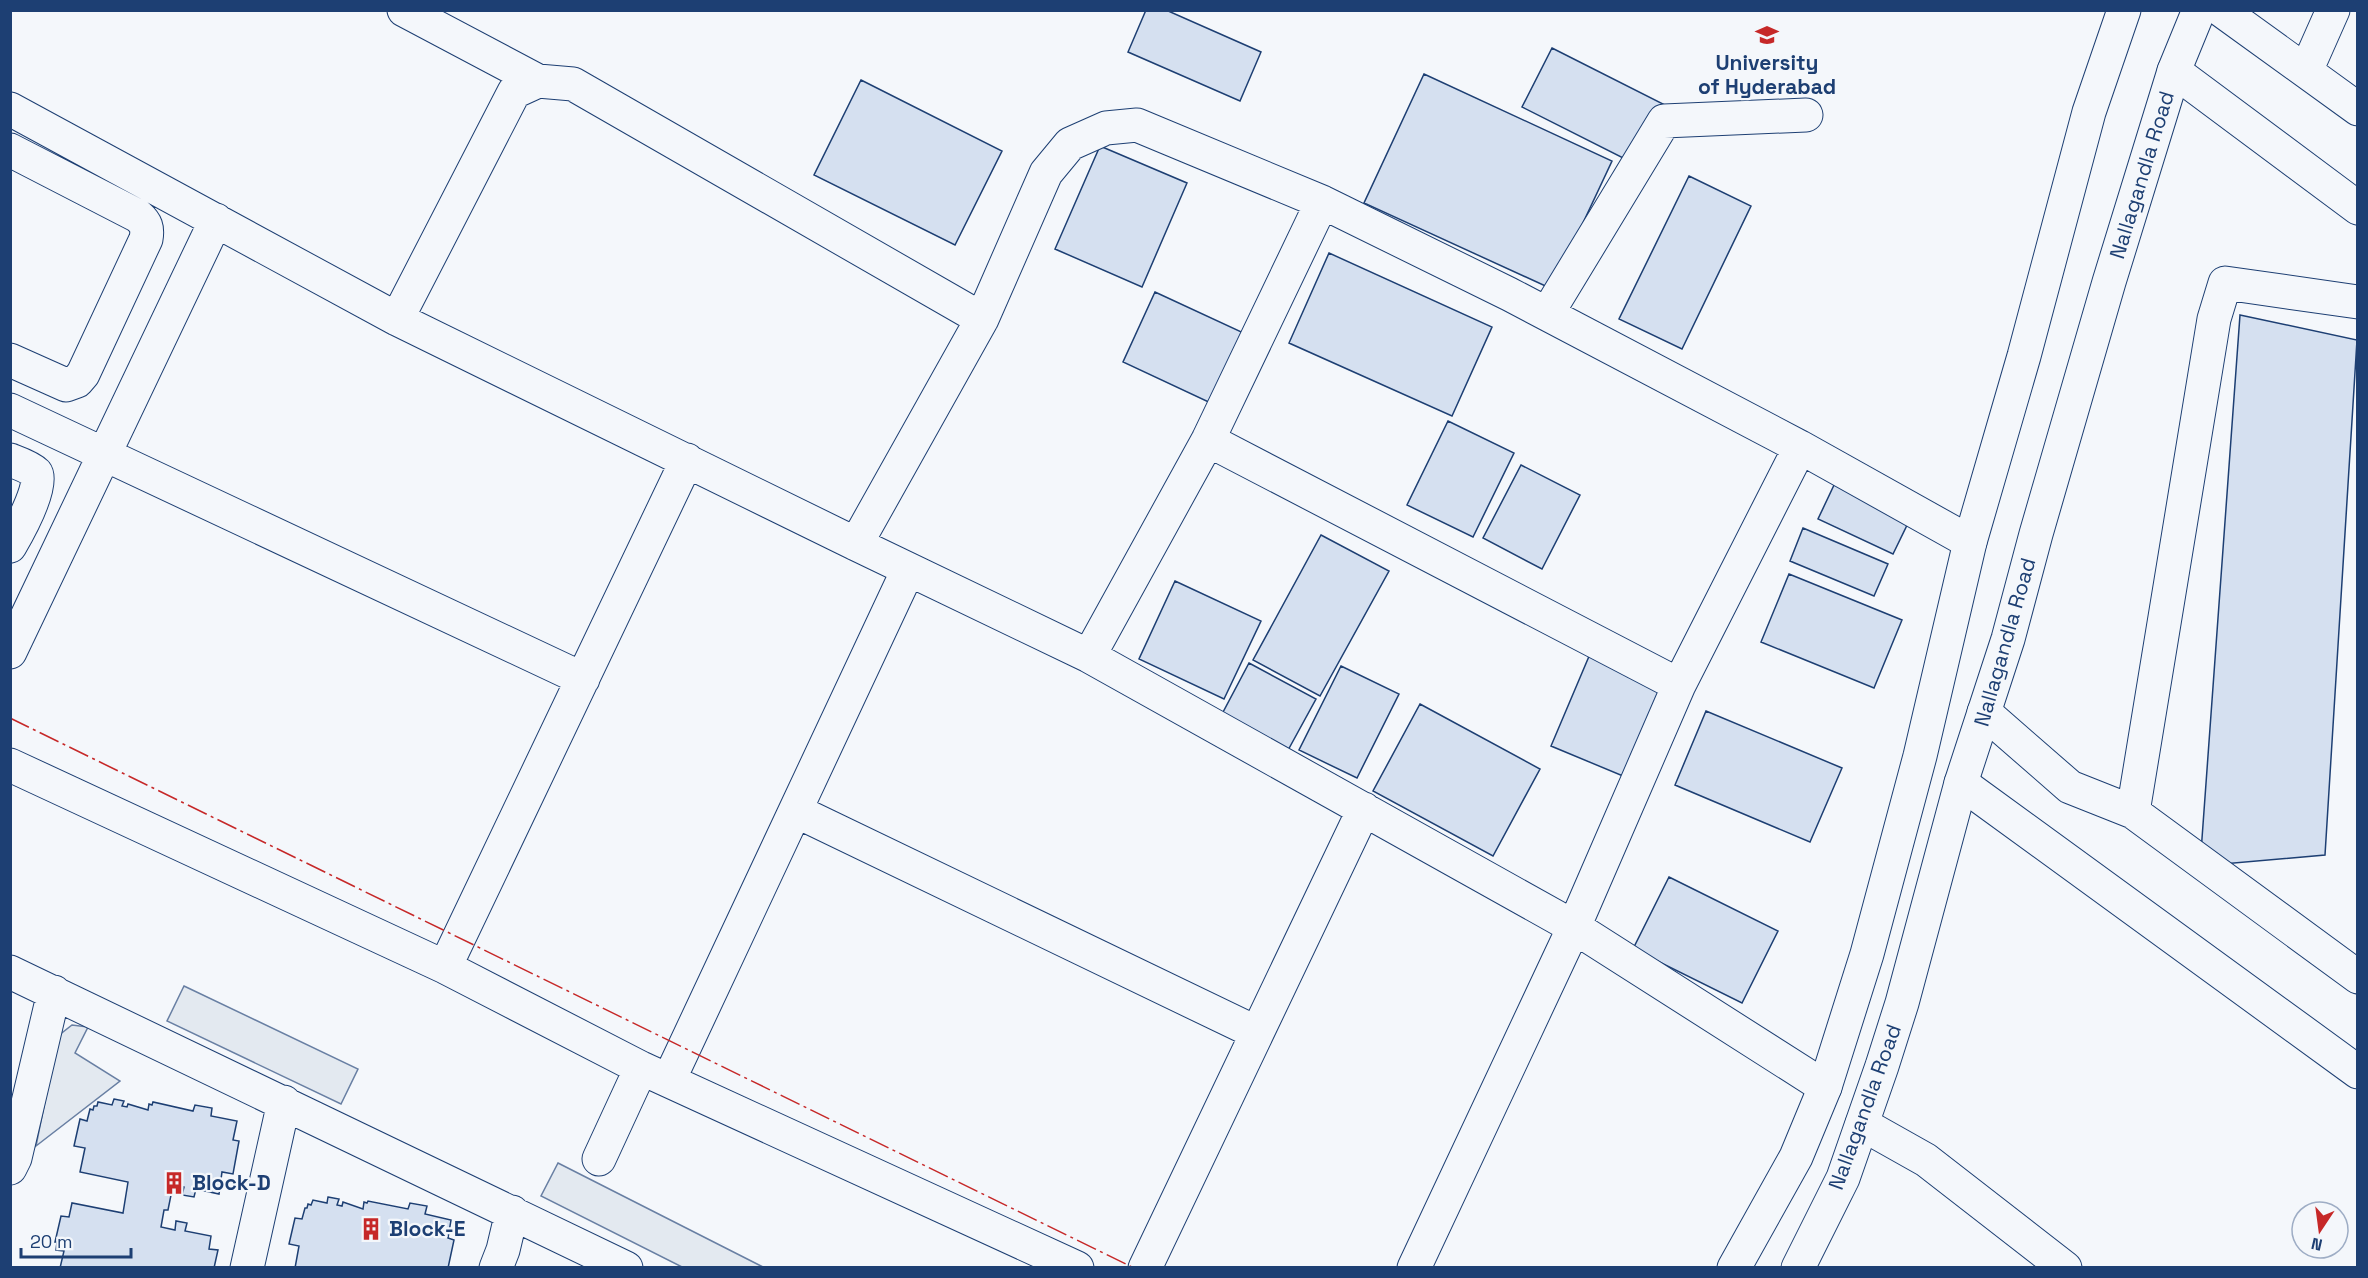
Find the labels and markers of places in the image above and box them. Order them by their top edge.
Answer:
school or university icon: University of Hyderabad [1754,22,1780,48]
place label: University of Hyderabad [1698,49,1836,100]
place label: Block-D [192,1169,271,1196]
building icon: Block-D [161,1170,187,1196]
place label: Block-E [389,1215,465,1242]
building icon: Block-E [358,1216,384,1242]

